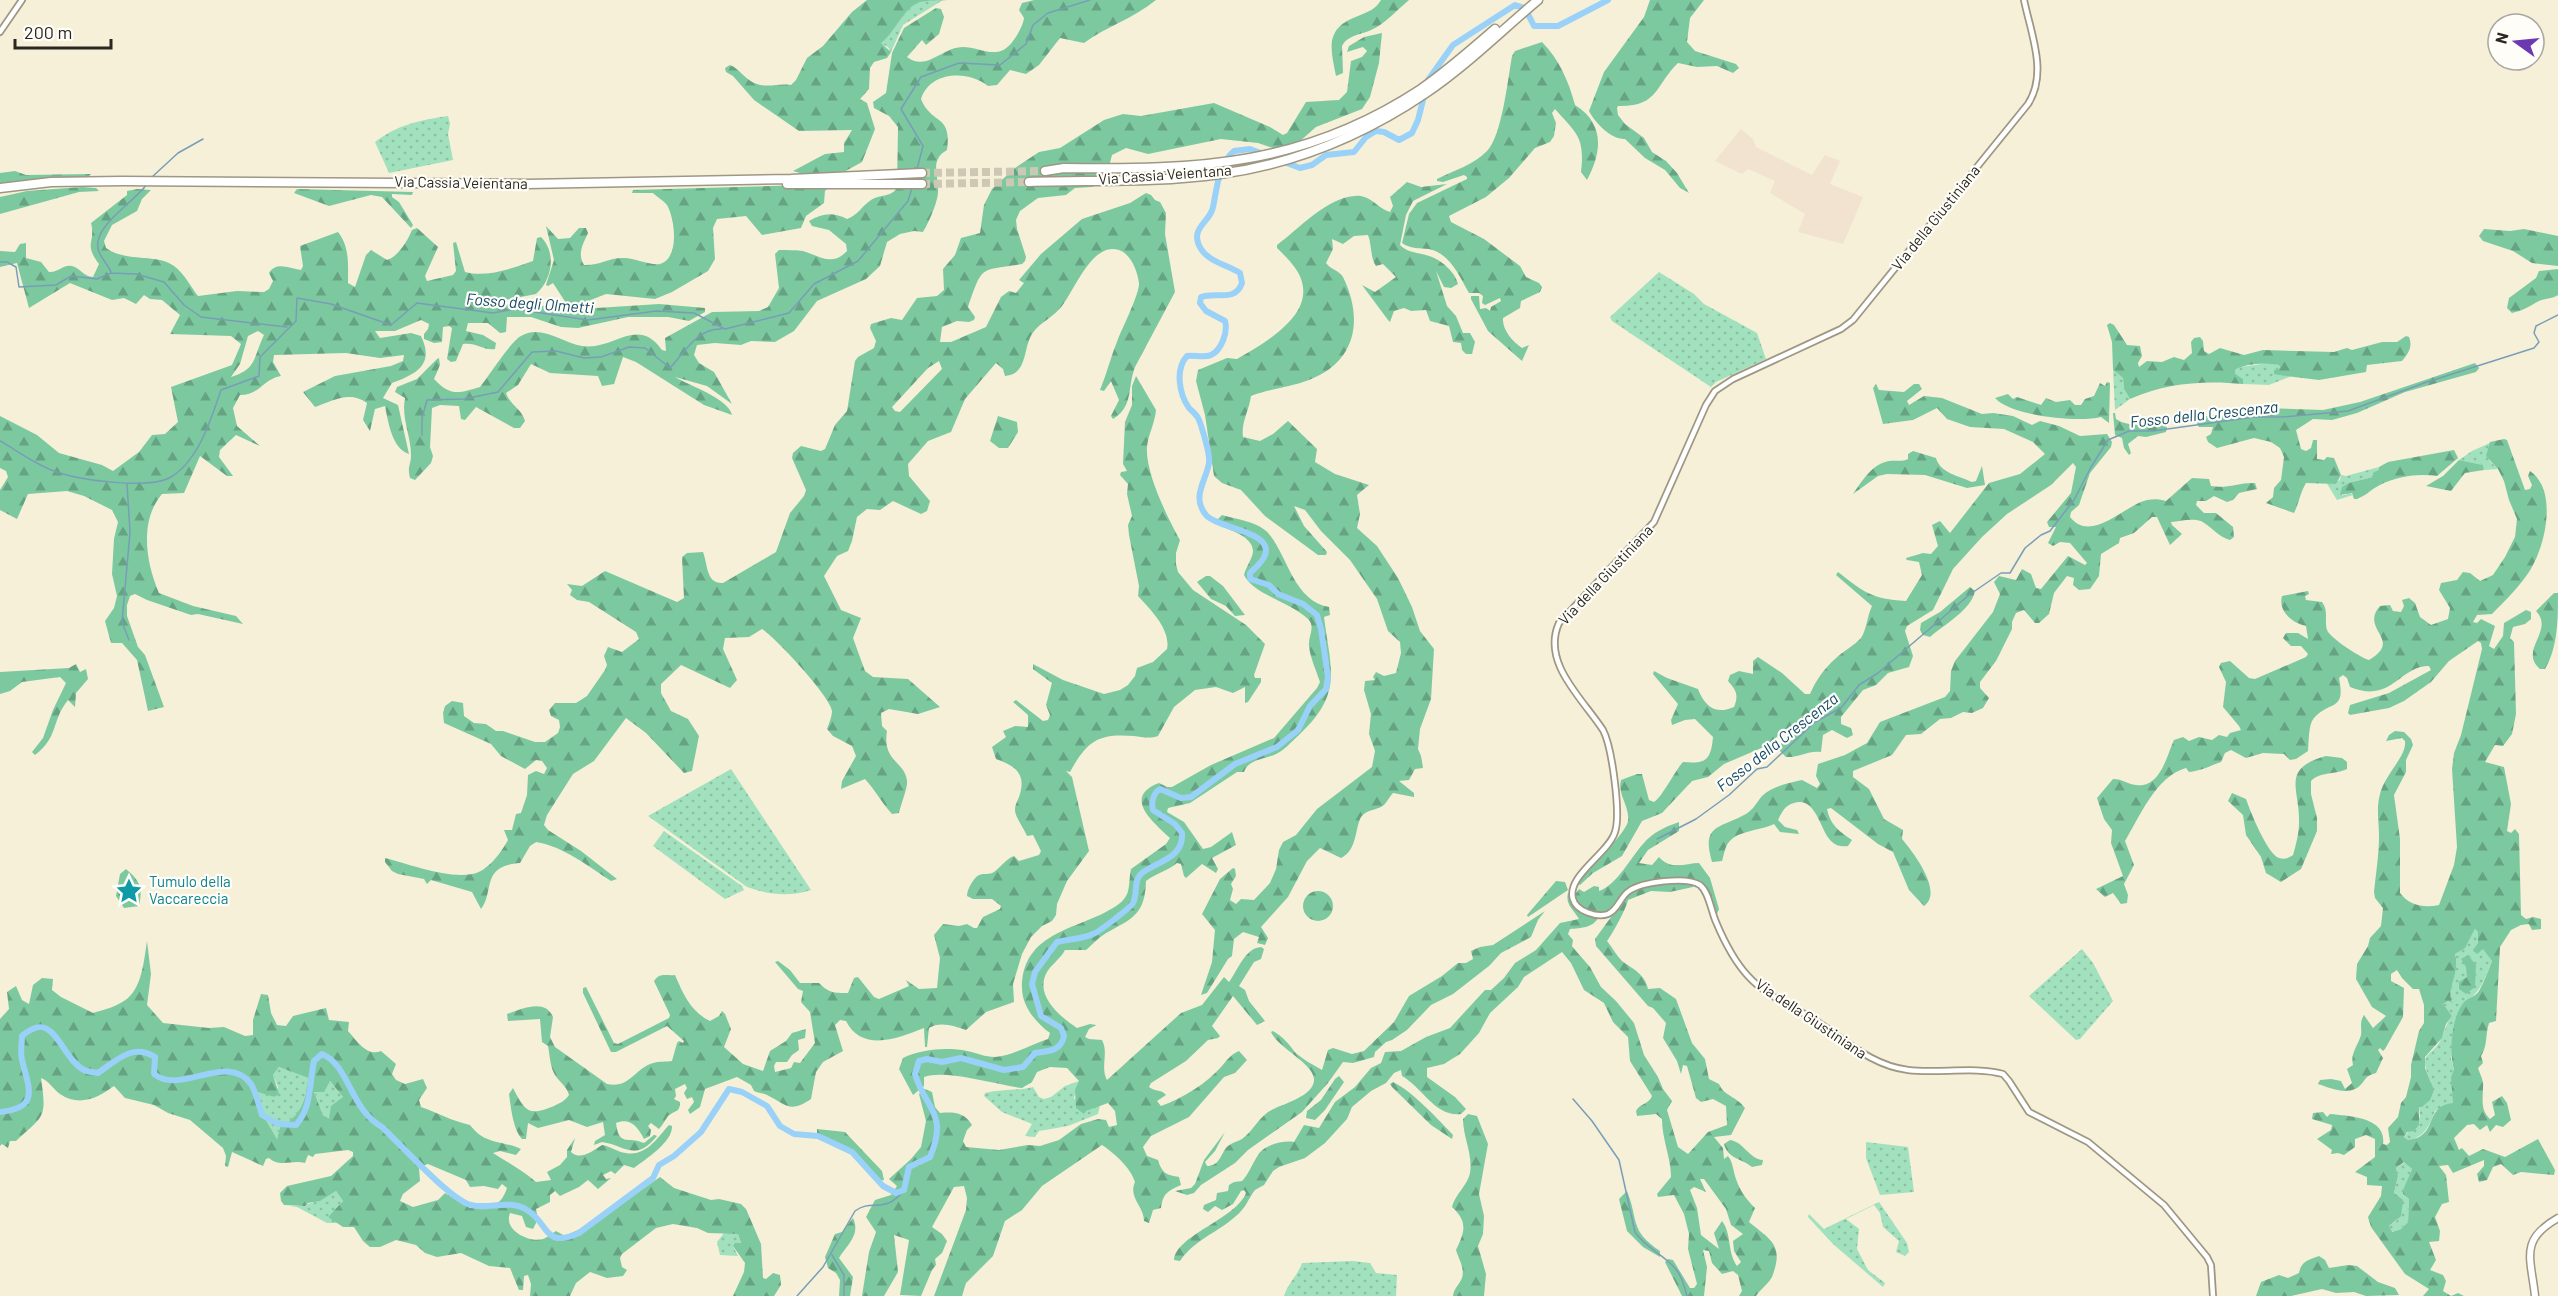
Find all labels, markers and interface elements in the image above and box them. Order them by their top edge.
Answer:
scale bar [15,12,111,50]
north arrow [2486,12,2546,72]
text: 200 m [24,21,72,43]
text: N [2490,30,2512,46]
street label: Via Cassia Veientana [1098,160,1232,188]
street label: Via della Giustiniana [1887,161,1983,274]
street label: Via Cassia Veientana [394,172,528,192]
water label: Fosso degli Olmetti [466,289,595,316]
water label: Fosso della Crescenza [2129,396,2279,431]
street label: Via della Giustiniana [1554,521,1656,628]
water label: Fosso della Crescenza [1712,688,1841,795]
place label: Tumulo della Vaccareccia [149,872,231,907]
place icon: Tumulo della Vaccareccia [114,876,144,906]
street label: Via della Giustiniana [1753,974,1870,1062]

